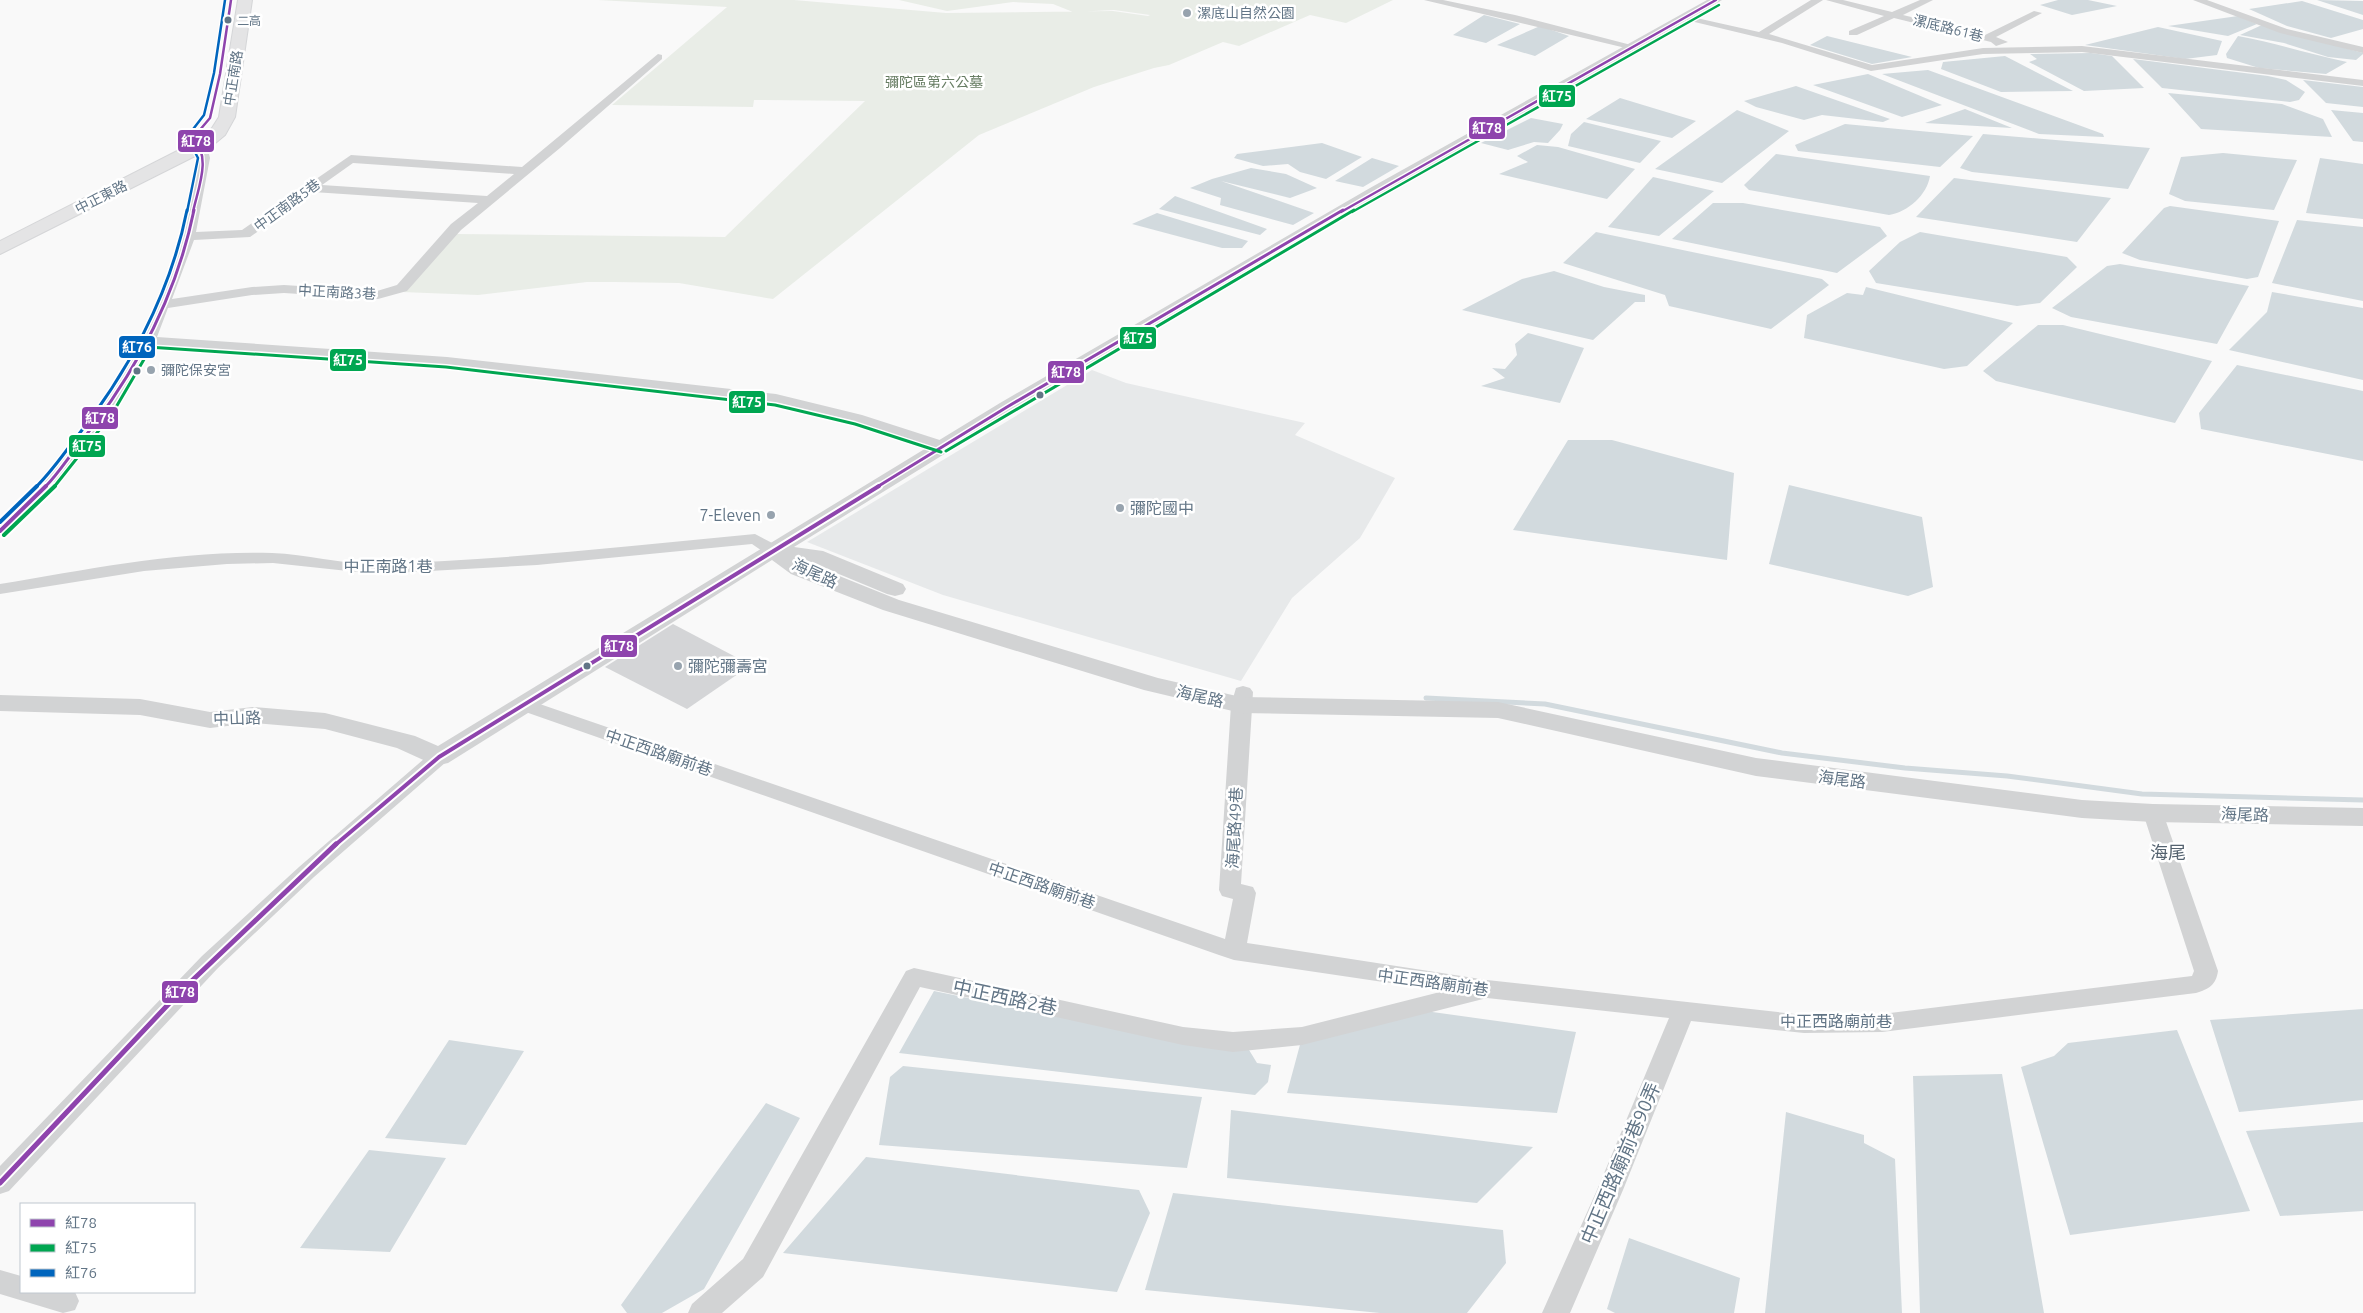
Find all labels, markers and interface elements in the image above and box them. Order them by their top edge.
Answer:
place label: 漯底山自然公園 [1197,5,1295,21]
marker: 漯底山自然公園 [1181,7,1193,19]
street label: 漯底路61巷 [1911,12,1985,44]
place label: 二高 [237,14,261,27]
marker: 二高 [223,15,233,25]
street label: 中正南路 [221,49,245,107]
park label: 彌陀區第六公墓 [885,74,983,90]
line badge: 紅75 [1538,84,1576,108]
text: 紅75 [1542,88,1572,104]
line badge: 紅78 [1468,116,1506,140]
text: 紅78 [1472,120,1502,136]
line badge: 紅78 [177,129,215,153]
text: 紅78 [181,133,211,149]
street label: 中正南路5巷 [251,176,323,234]
street label: 中正東路 [72,177,130,217]
street label: 中正南路3巷 [298,282,376,302]
line badge: 紅75 [1119,326,1157,350]
text: 紅75 [1123,330,1153,346]
line badge: 紅76 [118,335,156,359]
text: 紅76 [122,339,152,355]
line badge: 紅75 [329,348,367,372]
text: 紅75 [333,352,363,368]
line badge: 紅78 [1047,360,1085,384]
place label: 彌陀保安宮 [161,362,231,378]
marker: 彌陀保安宮 [145,364,157,376]
text: 紅78 [1051,364,1081,380]
unlabelled marker [132,366,142,376]
line badge: 紅75 [728,390,766,414]
unlabelled marker [1035,390,1045,400]
text: 紅75 [732,394,762,410]
line badge: 紅78 [81,406,119,430]
text: 紅78 [85,410,115,426]
line badge: 紅75 [68,434,106,458]
text: 紅75 [72,438,102,454]
place label: 彌陀國中 [1130,499,1194,517]
marker: 彌陀國中 [1114,502,1126,514]
place label: 7-Eleven [700,506,761,524]
marker: 7-Eleven [765,509,777,521]
street label: 海尾路 [789,555,841,591]
street label: 中正南路1巷 [343,557,433,575]
line badge: 紅78 [600,634,638,658]
text: 紅78 [604,638,634,654]
place label: 彌陀彌壽宮 [688,657,768,675]
marker: 彌陀彌壽宮 [672,660,684,672]
unlabelled marker [582,661,592,671]
street label: 海尾路 [1175,682,1225,710]
street label: 中山路 [213,708,261,728]
street label: 中正西路廟前巷 [603,725,715,779]
street label: 海尾路 [1817,767,1867,791]
street label: 海尾路49巷 [1223,787,1245,869]
street label: 海尾路 [2221,804,2269,824]
district label: 海尾 [2150,842,2186,862]
street label: 中正西路廟前巷 [986,858,1098,912]
street label: 中正西路廟前巷 [1376,965,1490,999]
street label: 中正西路2巷 [951,975,1059,1019]
line badge: 紅78 [161,980,199,1004]
text: 紅78 [165,984,195,1000]
street label: 中正西路廟前巷 [1780,1012,1892,1030]
street label: 中正西路廟前巷90弄 [1576,1079,1664,1247]
legend [20,1203,195,1293]
text: 紅78 [65,1214,97,1231]
text: 紅75 [65,1239,97,1256]
text: 紅76 [65,1264,97,1281]

